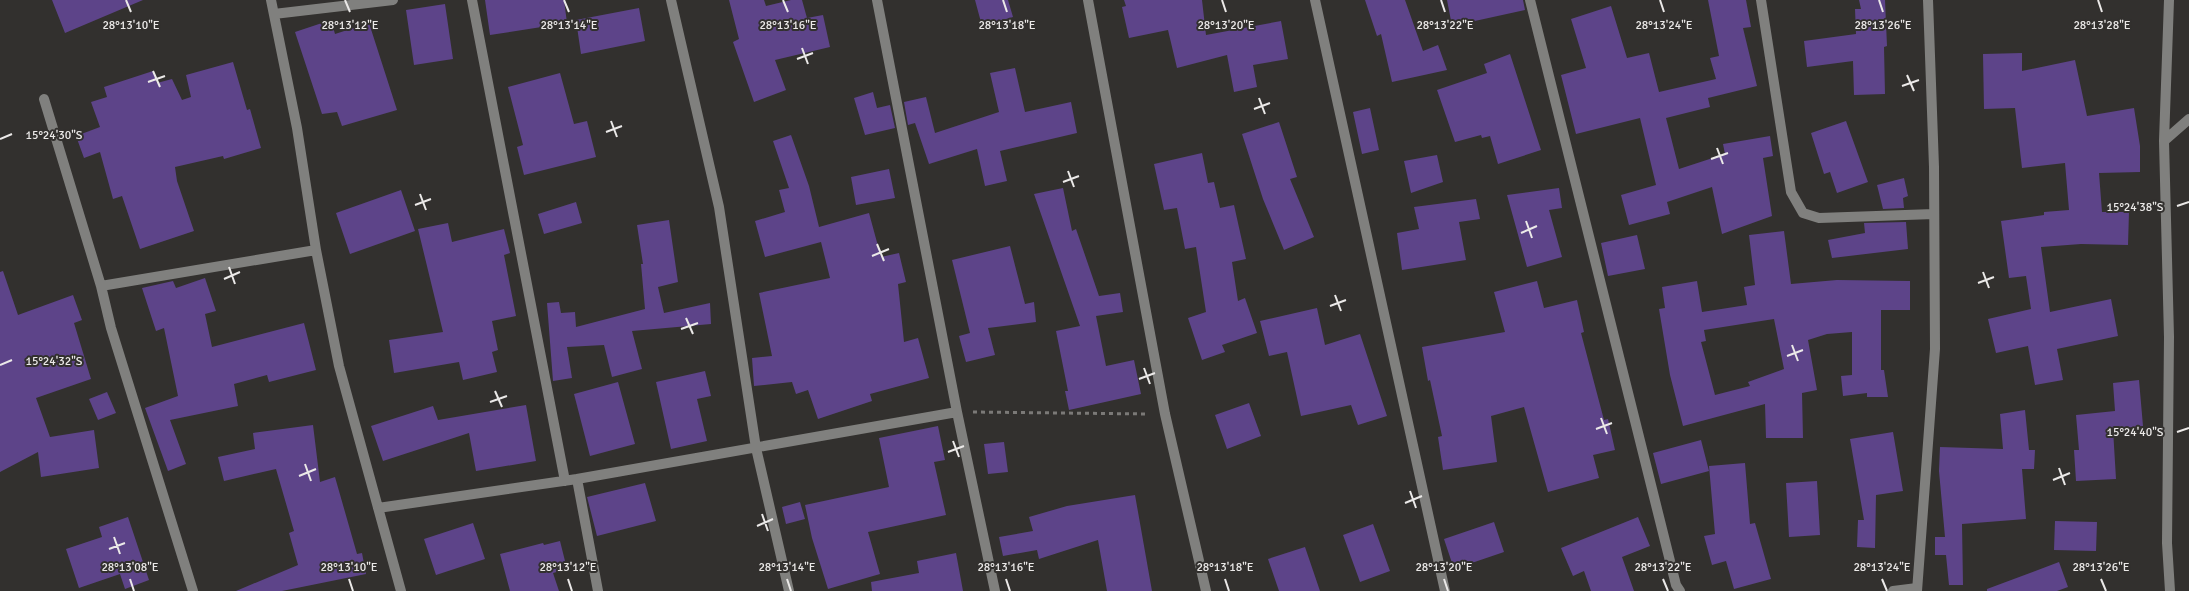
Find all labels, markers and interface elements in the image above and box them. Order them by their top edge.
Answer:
text: 28°13'10"E [102,18,160,33]
text: 28°13'12"E [321,18,379,33]
text: 28°13'14"E [540,18,598,33]
text: 28°13'16"E [759,18,817,33]
text: 28°13'18"E [978,18,1036,33]
text: 28°13'20"E [1197,18,1255,33]
text: 28°13'22"E [1416,18,1474,33]
text: 28°13'24"E [1635,18,1693,33]
text: 28°13'26"E [1854,18,1912,33]
text: 28°13'28"E [2073,18,2131,33]
text: 15°24'30"S [25,128,83,143]
text: 15°24'38"S [2106,200,2164,215]
text: 15°24'32"S [25,354,83,369]
text: 15°24'40"S [2106,425,2164,440]
text: 28°13'08"E [101,560,159,575]
text: 28°13'10"E [320,560,378,575]
text: 28°13'12"E [539,560,597,575]
text: 28°13'14"E [758,560,816,575]
text: 28°13'16"E [977,560,1035,575]
text: 28°13'18"E [1196,560,1254,575]
text: 28°13'20"E [1415,560,1473,575]
text: 28°13'22"E [1634,560,1692,575]
text: 28°13'24"E [1853,560,1911,575]
text: 28°13'26"E [2072,560,2130,575]

